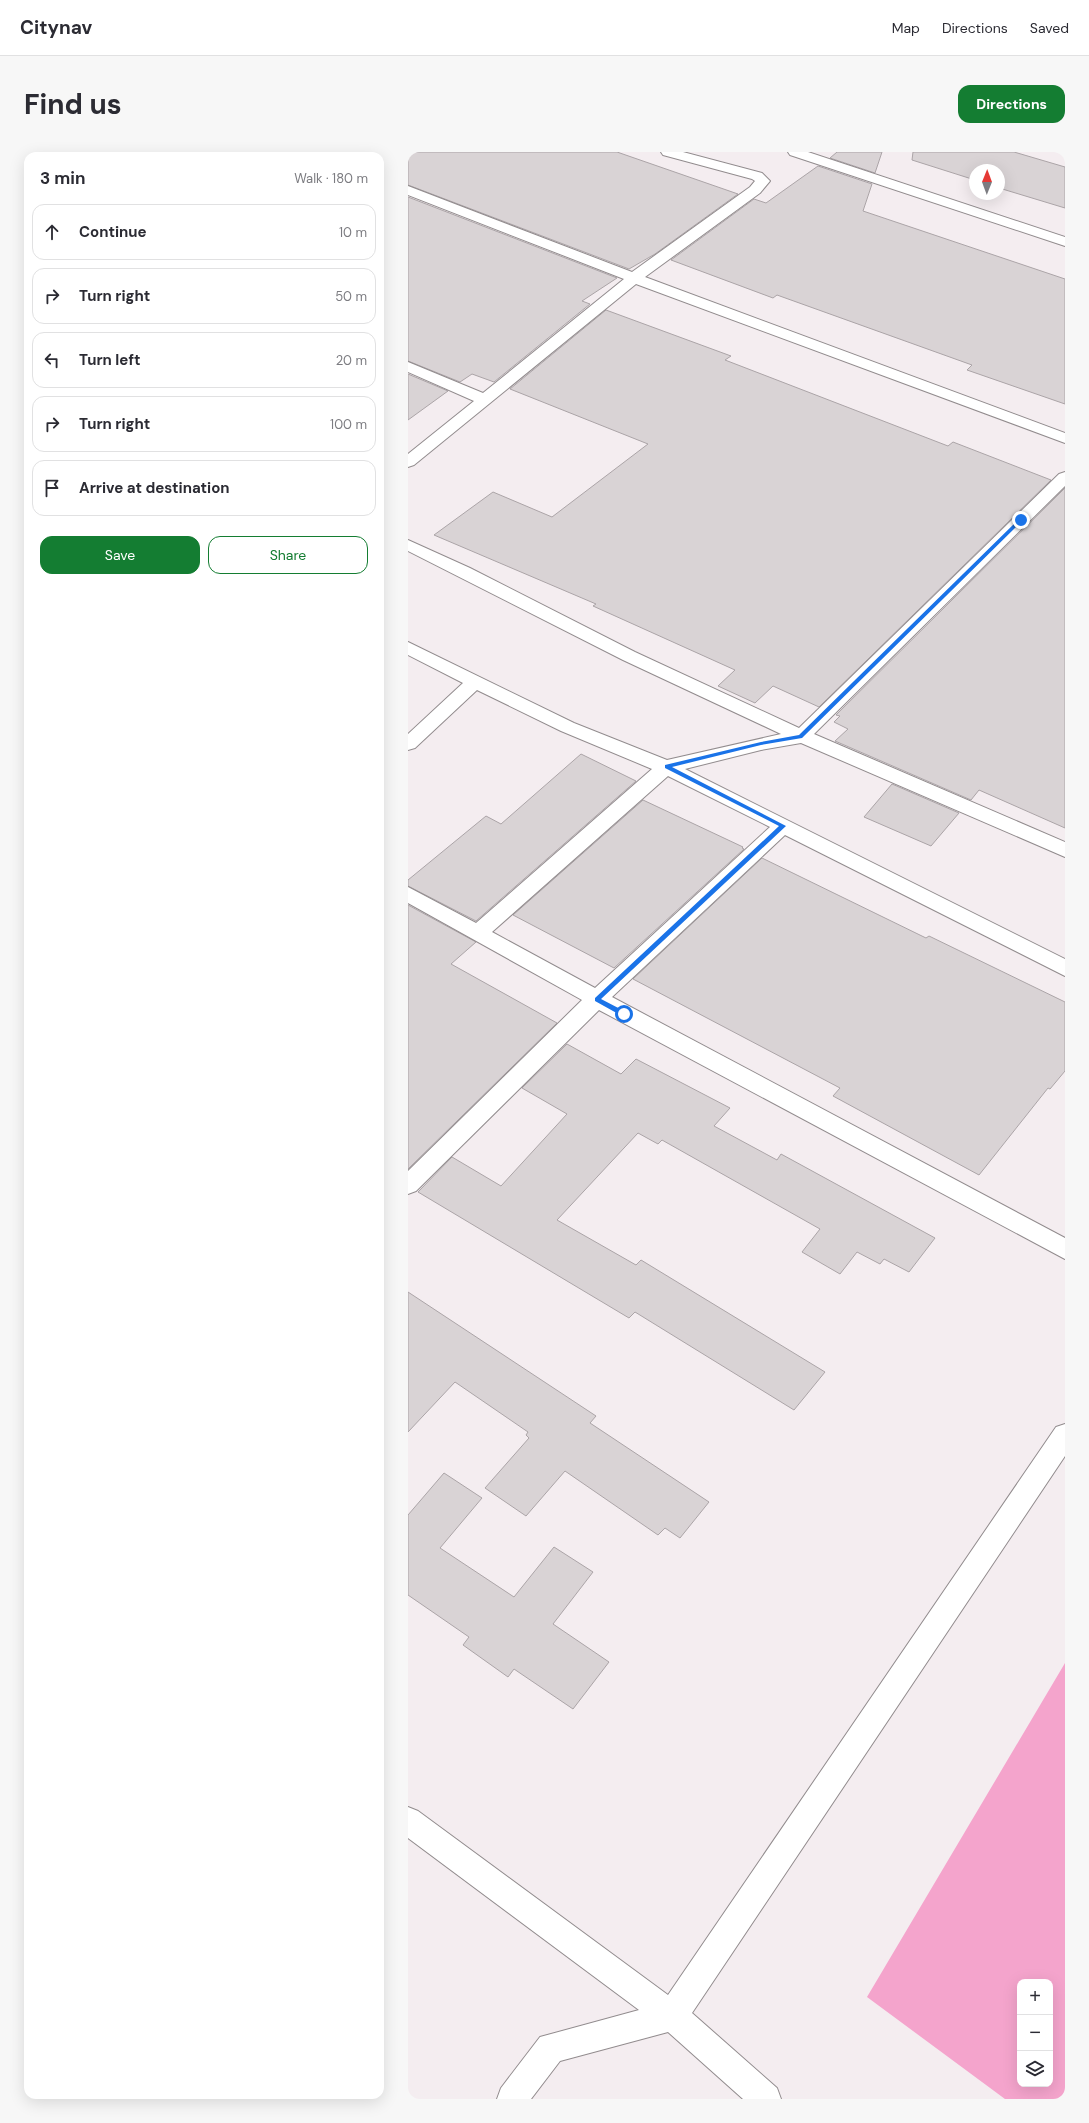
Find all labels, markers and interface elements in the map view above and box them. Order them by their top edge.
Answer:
text: Citynav [20,15,92,40]
text: Map [892,19,920,37]
text: Directions [942,19,1008,37]
text: Saved [1030,19,1069,37]
button: Directions [958,85,1065,123]
text: Find us [24,86,122,123]
north arrow [969,164,1005,200]
text: 3 min [40,167,85,189]
text: Walk · 180 m [294,170,368,187]
icon: ahead [41,221,63,243]
text: Continue [79,222,147,242]
text: 10 m [339,224,367,241]
icon: right [41,285,63,307]
text: Turn right [79,286,150,306]
text: 50 m [335,288,367,305]
icon: left [41,349,63,371]
text: Turn left [79,350,140,370]
text: 20 m [336,352,367,369]
icon: right [41,413,63,435]
text: Turn right [79,414,150,434]
text: 100 m [330,416,367,433]
icon: arrive [41,477,63,499]
text: Arrive at destination [79,478,230,498]
route end [1012,511,1030,529]
button: Save [40,536,200,574]
button: Share [208,536,368,574]
route start [615,1005,633,1023]
map controls [1017,1979,1053,2087]
button: + [1017,1979,1053,2015]
button: − [1017,2015,1053,2051]
button: layers [1017,2051,1053,2087]

